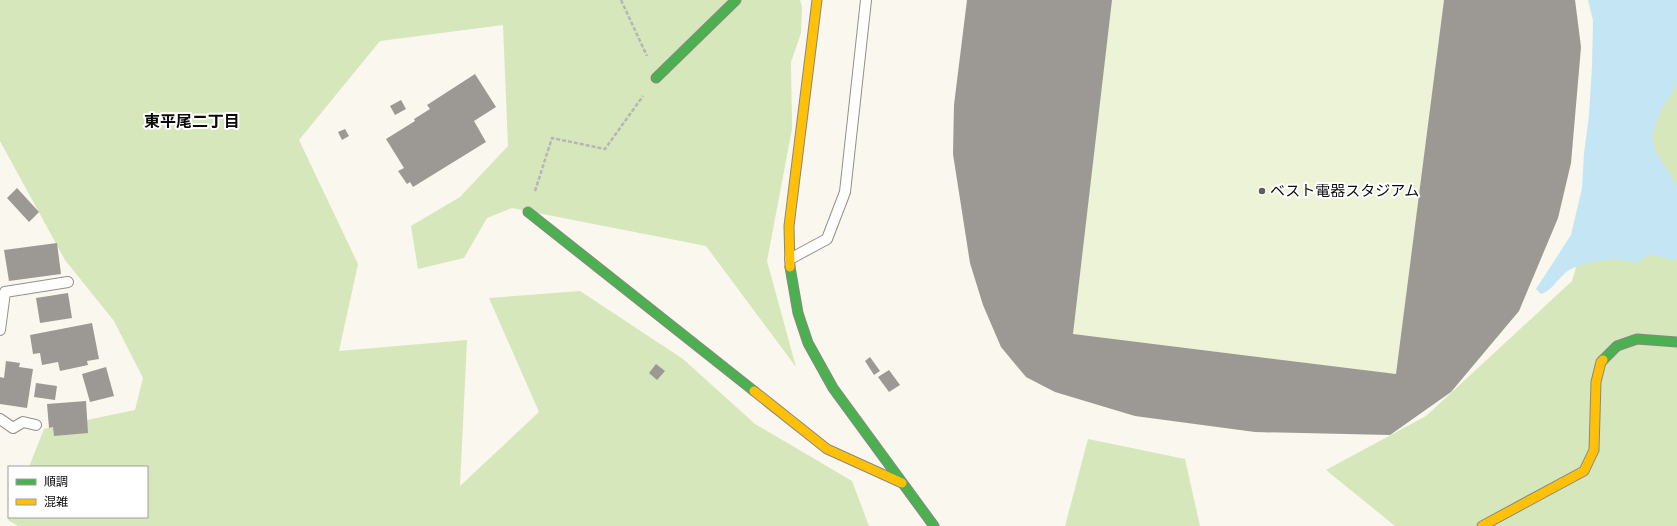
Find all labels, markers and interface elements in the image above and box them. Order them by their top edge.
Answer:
district label: 東平尾二丁目 [144,110,240,134]
place label: ベスト電器スタジアム [1270,180,1419,203]
marker: ベスト電器スタジアム [1257,186,1267,196]
legend [8,466,148,518]
text: 順調 [44,473,68,492]
text: 混雑 [44,493,68,512]

